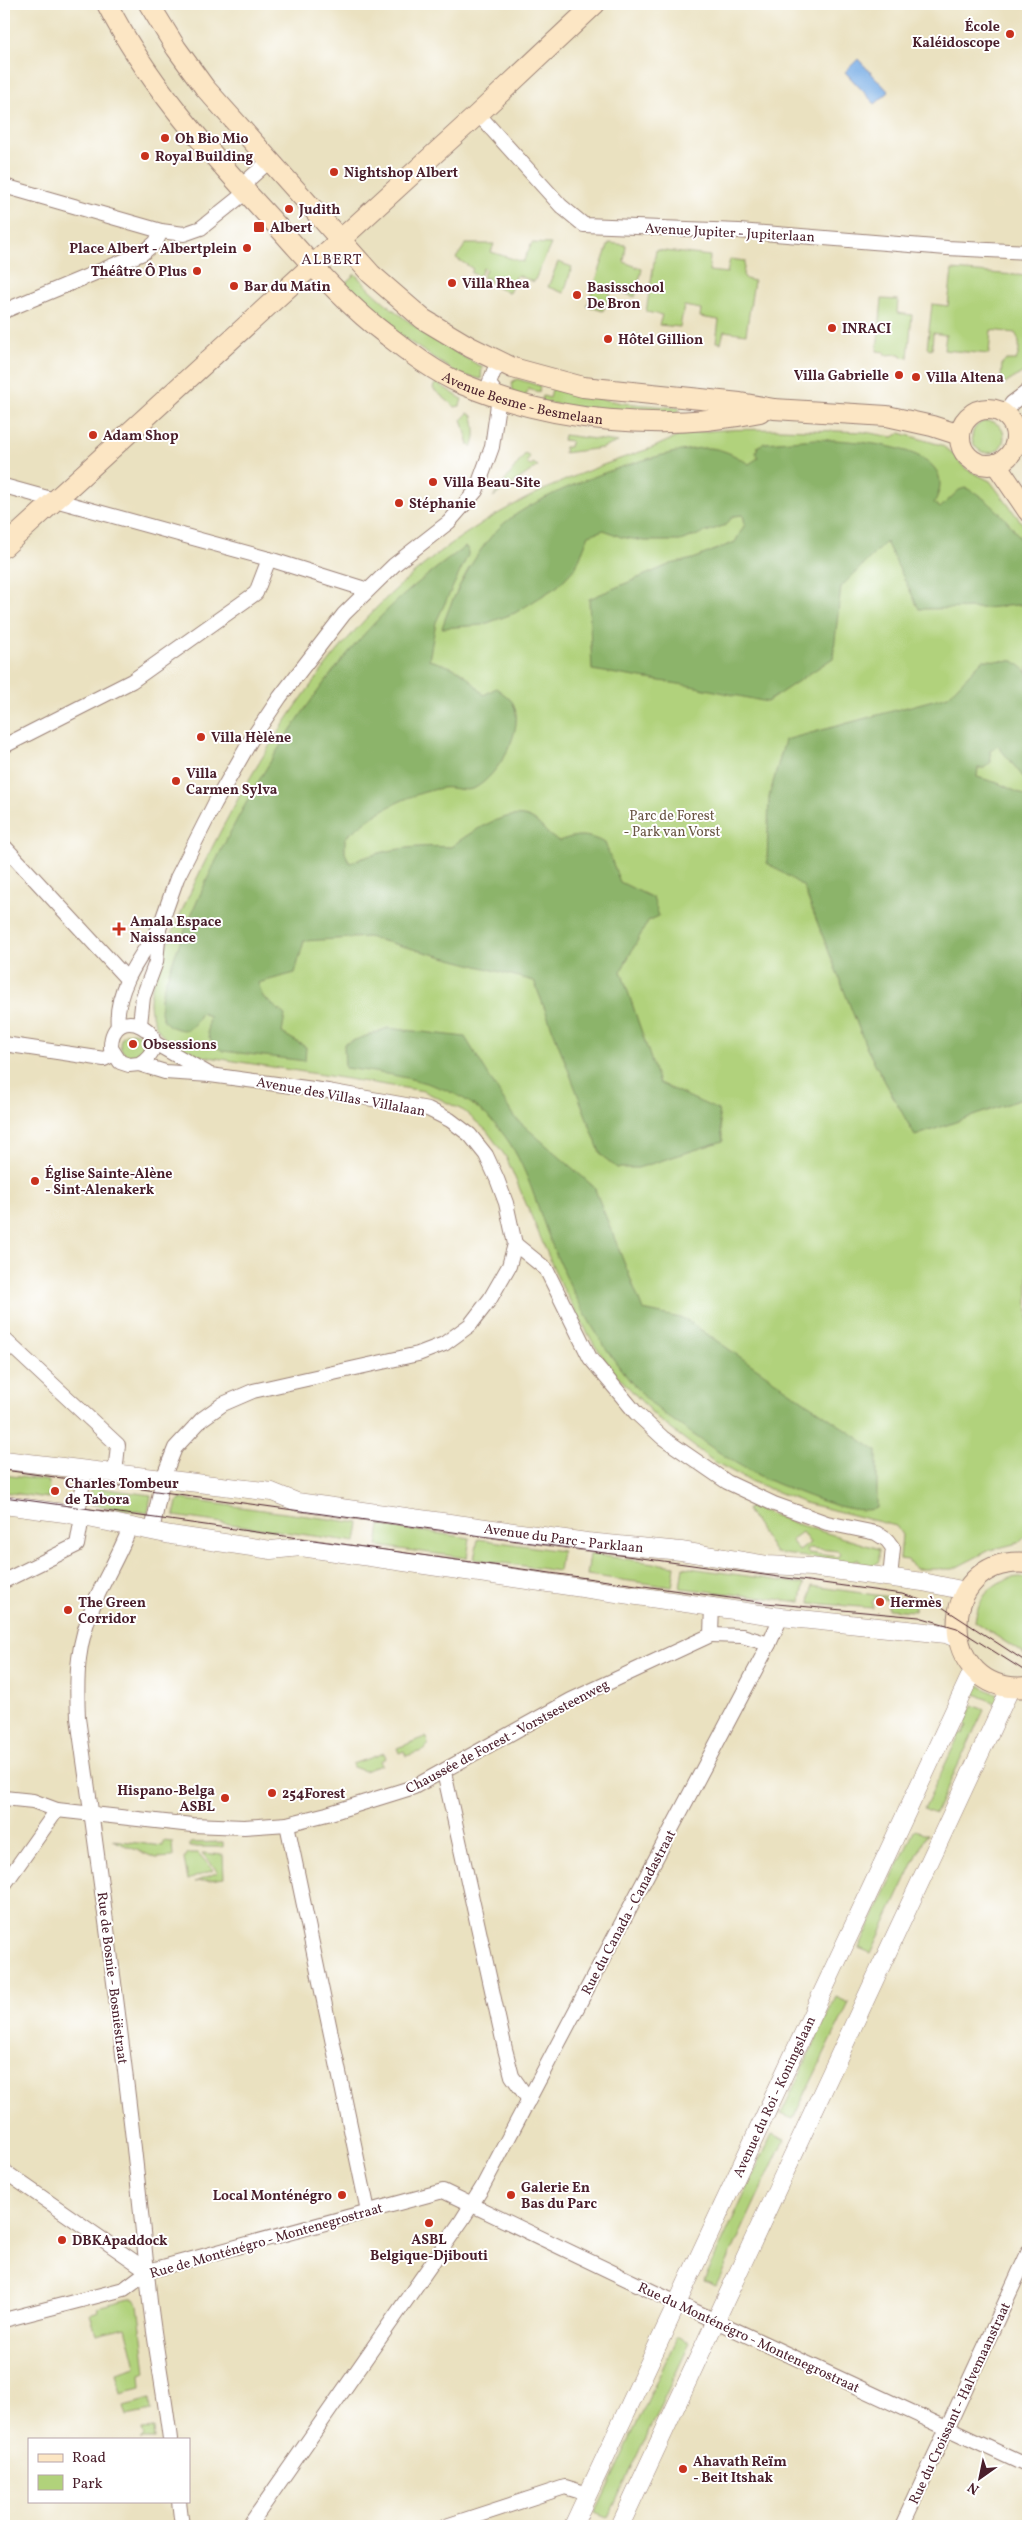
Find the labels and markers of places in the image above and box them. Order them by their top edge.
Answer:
place label: École Kaléidoscope [912,18,1000,53]
marker: École Kaléidoscope [1004,28,1016,40]
place label: Oh Bio Mio [175,130,249,149]
marker: Oh Bio Mio [159,132,171,144]
place label: Royal Building [155,148,254,167]
marker: Royal Building [139,150,151,162]
place label: Nightshop Albert [344,164,458,183]
marker: Nightshop Albert [328,166,340,178]
place label: Judith [298,201,340,220]
marker: Judith [283,203,295,215]
place label: Albert [270,219,312,238]
marker: Albert [252,220,266,234]
place label: Place Albert - Albertplein [69,240,237,259]
marker: Place Albert - Albertplein [241,242,253,254]
place label: Théâtre Ô Plus [91,262,187,282]
marker: Théâtre Ô Plus [191,265,203,277]
place label: Villa Rhea [462,275,530,294]
marker: Villa Rhea [446,277,458,289]
place label: Bar du Matin [244,278,331,297]
place label: Basisschool De Bron [587,279,664,314]
marker: Bar du Matin [228,280,240,292]
marker: Basisschool De Bron [571,289,583,301]
place label: INRACI [842,320,891,339]
marker: INRACI [826,322,838,334]
place label: Hôtel Gillion [618,331,703,350]
marker: Hôtel Gillion [602,333,614,345]
place label: Villa Gabrielle [794,367,889,386]
marker: Villa Gabrielle [893,369,905,381]
place label: Villa Altena [926,369,1004,388]
marker: Villa Altena [910,371,922,383]
place label: Adam Shop [103,427,179,446]
marker: Adam Shop [87,429,99,441]
place label: Villa Beau-Site [443,474,540,493]
marker: Villa Beau-Site [427,476,439,488]
place label: Stéphanie [409,495,476,514]
marker: Stéphanie [393,497,405,509]
place label: Villa Hèlène [211,729,291,748]
marker: Villa Hèlène [195,731,207,743]
place label: Villa Carmen Sylva [186,765,278,800]
marker: Villa Carmen Sylva [170,775,182,787]
place label: Amala Espace Naissance [130,913,222,948]
marker: Amala Espace Naissance [112,922,126,936]
place label: Obsessions [143,1036,217,1055]
marker: Obsessions [127,1038,139,1050]
place label: Église Sainte-Alène - Sint-Alenakerk [45,1165,172,1200]
marker: Église Sainte-Alène - Sint-Alenakerk [29,1175,41,1187]
place label: Charles Tombeur de Tabora [65,1475,179,1510]
marker: Charles Tombeur de Tabora [49,1485,61,1497]
place label: The Green Corridor [78,1594,146,1629]
place label: Hermès [890,1594,942,1613]
marker: Hermès [874,1596,886,1608]
marker: The Green Corridor [62,1604,74,1616]
place label: Hispano-Belga ASBL [117,1782,216,1817]
place label: 254Forest [282,1785,345,1804]
marker: 254Forest [266,1787,278,1799]
marker: Hispano-Belga ASBL [219,1792,231,1804]
place label: Galerie En Bas du Parc [521,2179,597,2214]
place label: Local Monténégro [213,2187,332,2206]
marker: Local Monténégro [336,2189,348,2201]
marker: Galerie En Bas du Parc [505,2189,517,2201]
marker: ASBL Belgique-Djibouti [423,2217,435,2229]
place label: ASBL Belgique-Djibouti [370,2231,488,2266]
place label: DBKApaddock [72,2232,168,2251]
marker: DBKApaddock [56,2234,68,2246]
place label: Ahavath Reïm - Beit Itshak [693,2453,787,2488]
marker: Ahavath Reïm - Beit Itshak [677,2463,689,2475]

